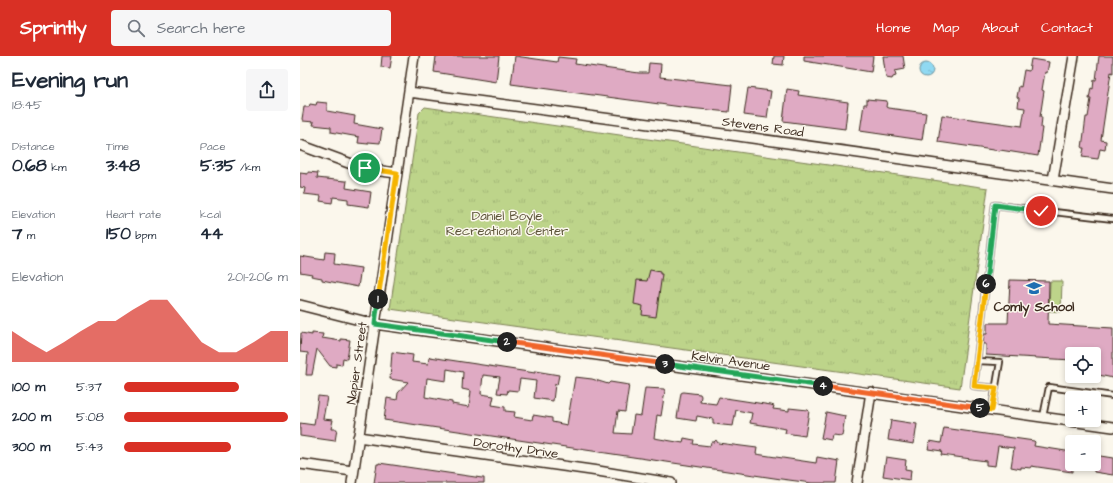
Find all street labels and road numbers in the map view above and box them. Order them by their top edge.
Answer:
street label: Stevens Road [721,112,805,142]
street label: Napier Street [342,320,372,406]
street label: Kelvin Avenue [690,347,772,375]
street label: Dorothy Drive [472,433,560,464]

